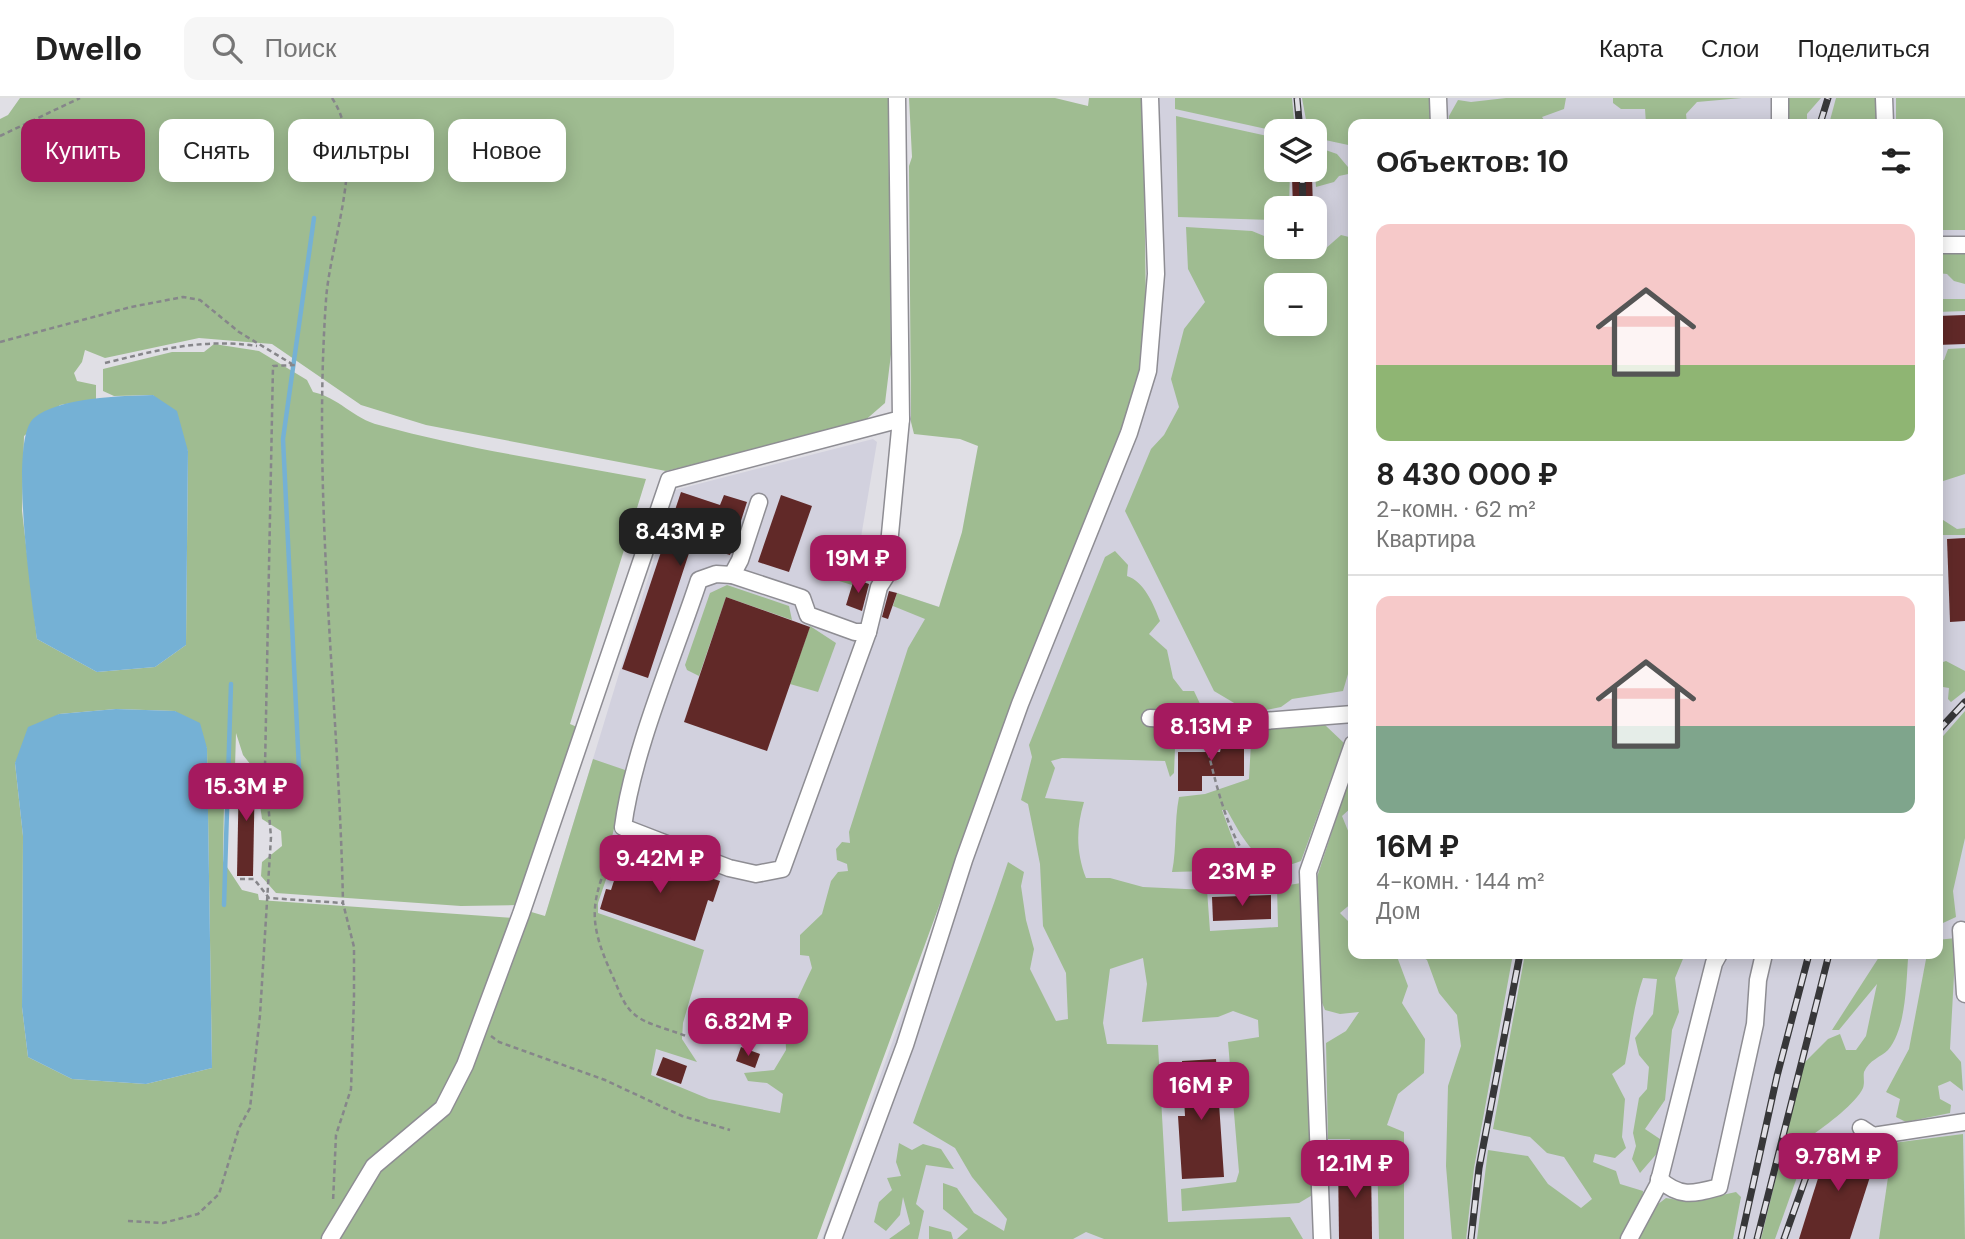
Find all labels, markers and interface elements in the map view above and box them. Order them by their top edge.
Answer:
search box [184,17,674,80]
text: Dwello [35,27,142,70]
icon: search [208,29,246,67]
text: Поиск [264,31,337,65]
text: Карта [1599,33,1663,64]
text: Слои [1701,33,1759,64]
text: Поделиться [1797,33,1930,64]
chip: Купить [21,119,145,182]
chip: Снять [159,119,274,182]
chip: Фильтры [288,119,434,182]
chip: Новое [448,119,566,182]
map controls [1264,119,1327,336]
button: layers [1264,119,1327,182]
text: Объектов: 10 [1376,142,1569,181]
icon: filters [1877,142,1915,180]
button: + [1264,196,1327,259]
icon: home [1583,269,1709,395]
button: − [1264,273,1327,336]
text: 8 430 000 ₽ [1376,455,1558,494]
text: 2-комн. · 62 m² [1376,494,1536,524]
pin: 8.43M ₽ [615,508,745,568]
text: 8.43M ₽ [635,516,725,546]
text: Квартира [1376,524,1475,554]
pin: 19M ₽ [809,536,907,595]
text: 19M ₽ [826,543,890,573]
icon: home [1583,641,1709,767]
pin: 8.13M ₽ [1146,704,1276,763]
text: 8.13M ₽ [1170,711,1252,741]
pin: 15.3M ₽ [181,764,311,823]
text: 15.3M ₽ [204,771,288,801]
text: 16M ₽ [1376,827,1459,866]
pin: 9.42M ₽ [595,836,725,895]
text: 9.42M ₽ [616,843,704,873]
pin: 23M ₽ [1193,848,1291,908]
text: 23M ₽ [1208,856,1276,886]
text: 4-комн. · 144 m² [1376,866,1545,896]
text: Дом [1376,896,1420,926]
pin: 6.82M ₽ [683,998,813,1058]
text: 6.82M ₽ [704,1006,792,1036]
pin: 16M ₽ [1152,1062,1250,1122]
text: 16M ₽ [1169,1070,1233,1100]
pin: 9.78M ₽ [1773,1134,1903,1193]
pin: 12.1M ₽ [1290,1140,1420,1200]
text: 9.78M ₽ [1795,1141,1881,1171]
text: 12.1M ₽ [1317,1148,1393,1178]

